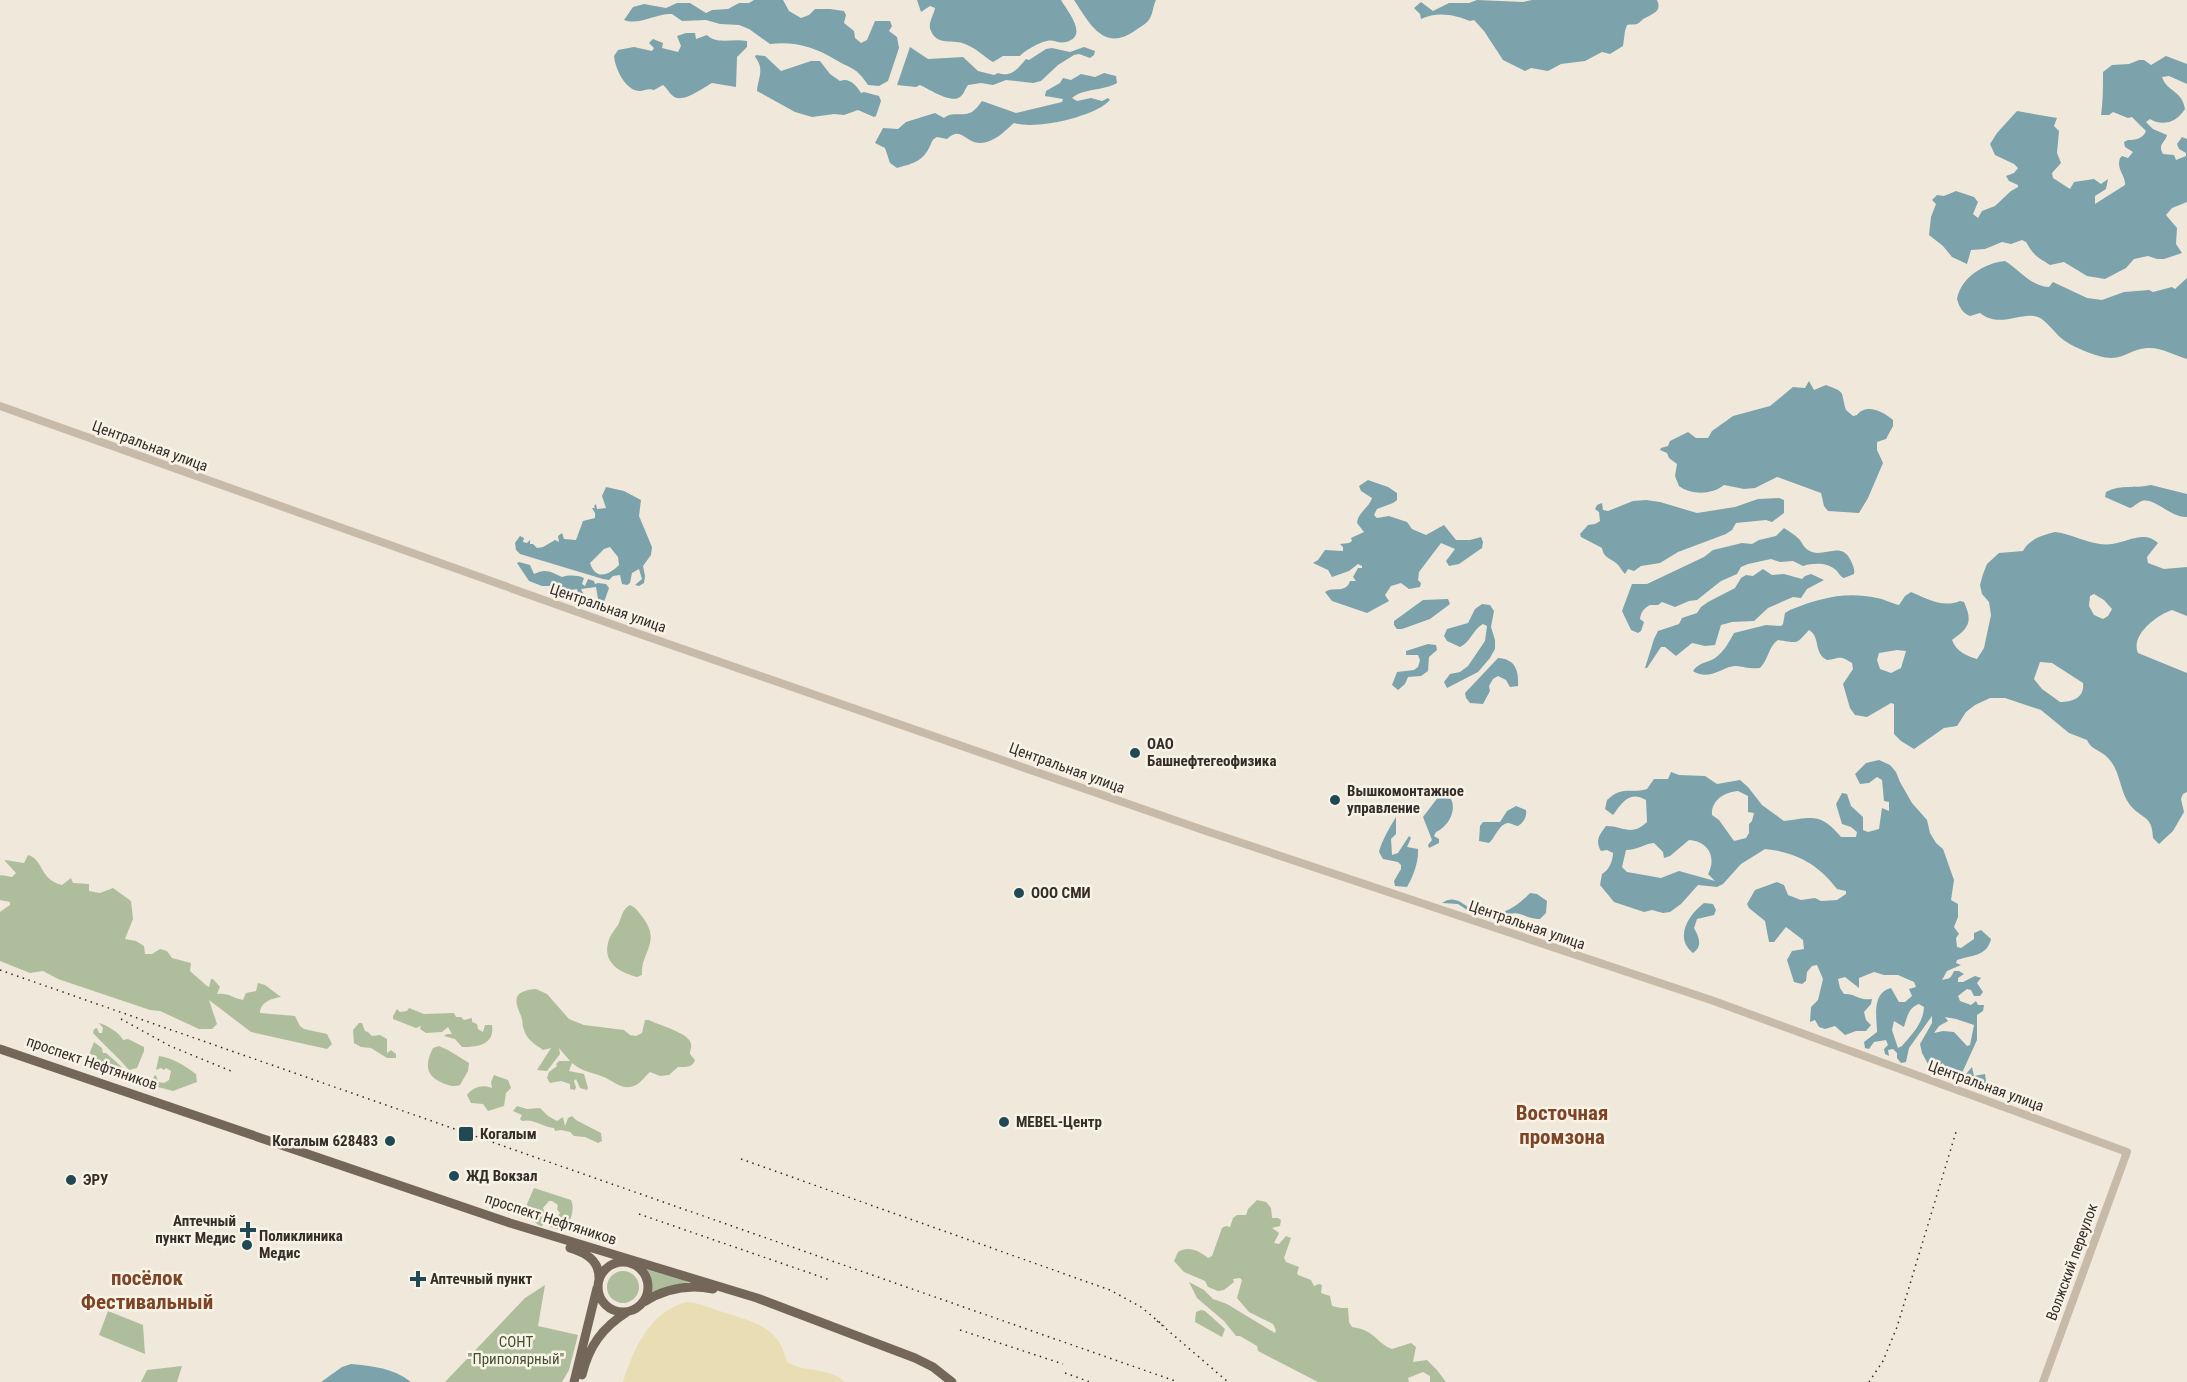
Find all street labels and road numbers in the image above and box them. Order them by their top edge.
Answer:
street label: Центральная улица [90,417,210,475]
street label: Центральная улица [547,580,669,636]
street label: Центральная улица [1007,739,1127,797]
street label: Центральная улица [1466,897,1588,953]
street label: проспект Нефтяников [24,1032,160,1094]
street label: Центральная улица [1926,1057,2046,1115]
street label: проспект Нефтяников [483,1189,619,1249]
street label: Волжский переулок [2042,1201,2102,1323]

